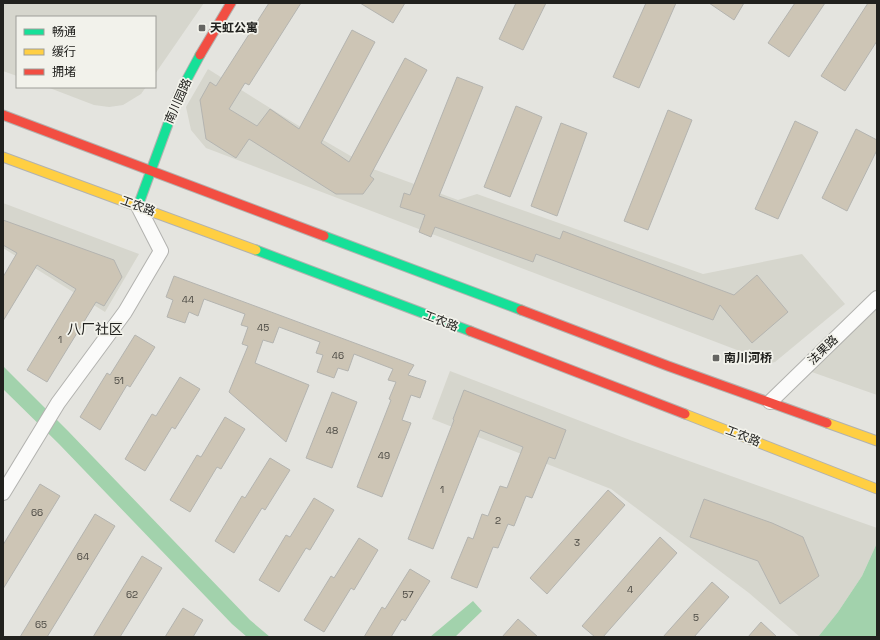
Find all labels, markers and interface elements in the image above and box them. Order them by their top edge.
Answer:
legend [16,16,156,88]
place label: 天虹公寓 [210,20,258,36]
marker: 天虹公寓 [197,23,207,33]
text: 畅通 [52,24,76,40]
text: 缓行 [52,44,76,60]
text: 拥堵 [52,64,76,80]
street label: 南川园路 [161,76,195,126]
street label: 工农路 [118,192,158,220]
house number: 44 [182,293,194,306]
street label: 工农路 [421,307,461,335]
district label: 八厂社区 [67,320,123,338]
house number: 45 [257,321,269,334]
street label: 法果路 [804,332,842,368]
house number: 1 [58,333,62,346]
house number: 46 [332,349,344,362]
place label: 南川河桥 [724,350,772,366]
marker: 南川河桥 [711,353,721,363]
house number: 51 [114,374,124,387]
street label: 工农路 [723,422,763,450]
house number: 48 [326,424,338,437]
house number: 49 [378,449,390,462]
house number: 1 [440,483,444,496]
house number: 66 [31,506,43,519]
house number: 2 [495,514,501,527]
house number: 3 [574,536,580,549]
house number: 64 [77,550,89,563]
house number: 4 [627,583,633,596]
house number: 62 [126,588,138,601]
house number: 57 [402,588,414,601]
house number: 5 [693,611,699,624]
house number: 65 [35,618,47,631]

